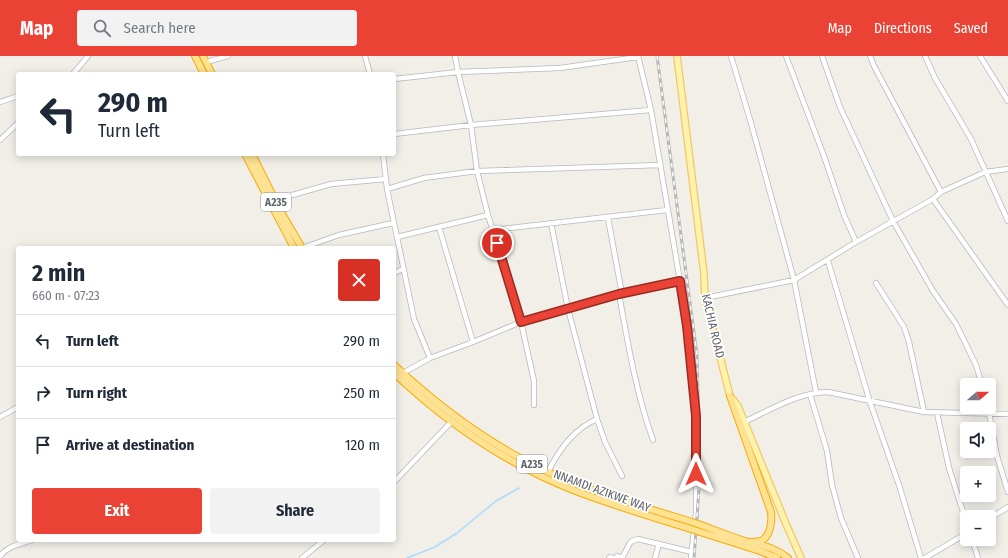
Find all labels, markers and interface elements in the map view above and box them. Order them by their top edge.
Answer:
search box [77,10,357,46]
text: Map [20,17,53,40]
icon: search [91,17,113,39]
text: Search here [123,19,196,37]
text: Map [828,20,852,37]
text: Directions [874,20,932,37]
text: Saved [954,20,988,37]
text: 290 m [98,86,168,119]
icon: left [32,88,84,140]
text: Turn left [98,120,160,142]
road number: A235 [261,193,291,211]
pin [480,226,514,260]
icon: arrive [486,232,508,254]
text: 2 min [32,259,85,287]
button: close [338,259,380,301]
text: 660 m · 07:23 [32,288,100,303]
street label: KACHIA ROAD [699,293,727,359]
icon: left [32,330,54,352]
text: Turn left [66,332,119,350]
text: 290 m [343,332,380,350]
north arrow [960,378,996,414]
map controls [960,378,996,546]
icon: right [32,382,54,404]
text: Turn right [66,384,127,402]
text: 250 m [344,384,380,402]
button: sound [960,422,996,458]
icon: arrive [32,434,54,456]
text: Arrive at destination [66,436,194,454]
text: 120 m [345,436,380,454]
position arrow [675,453,717,495]
road number: A235 [517,455,547,473]
button: + [960,466,996,502]
street label: NNAMDI AZIKWE WAY [552,467,652,515]
button: Exit [32,488,202,534]
button: Share [210,488,380,534]
button: − [960,510,996,546]

